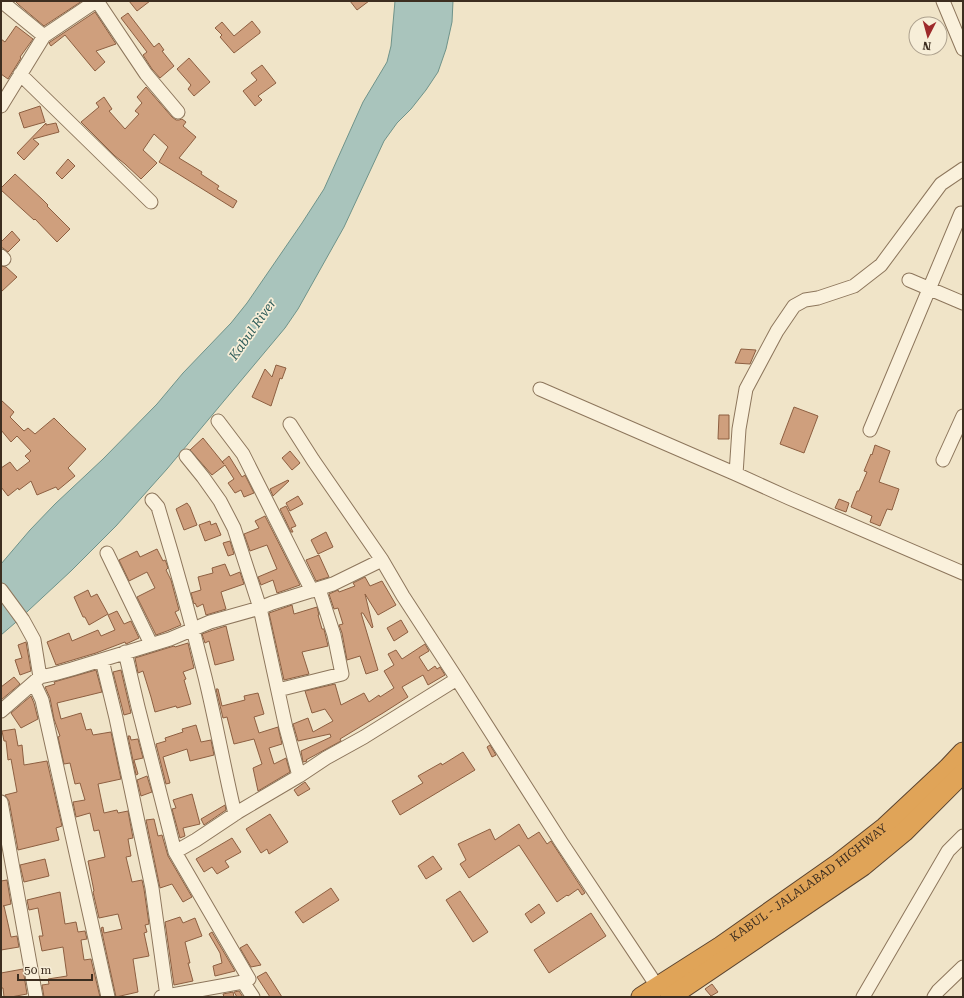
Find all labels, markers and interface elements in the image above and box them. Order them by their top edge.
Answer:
north arrow [908,16,948,56]
text: N [922,38,932,52]
water label: Kabul River [225,295,279,364]
street label: KABUL - JALALABAD HIGHWAY [727,821,891,944]
scale bar [18,956,92,982]
text: 50 m [24,963,51,977]

